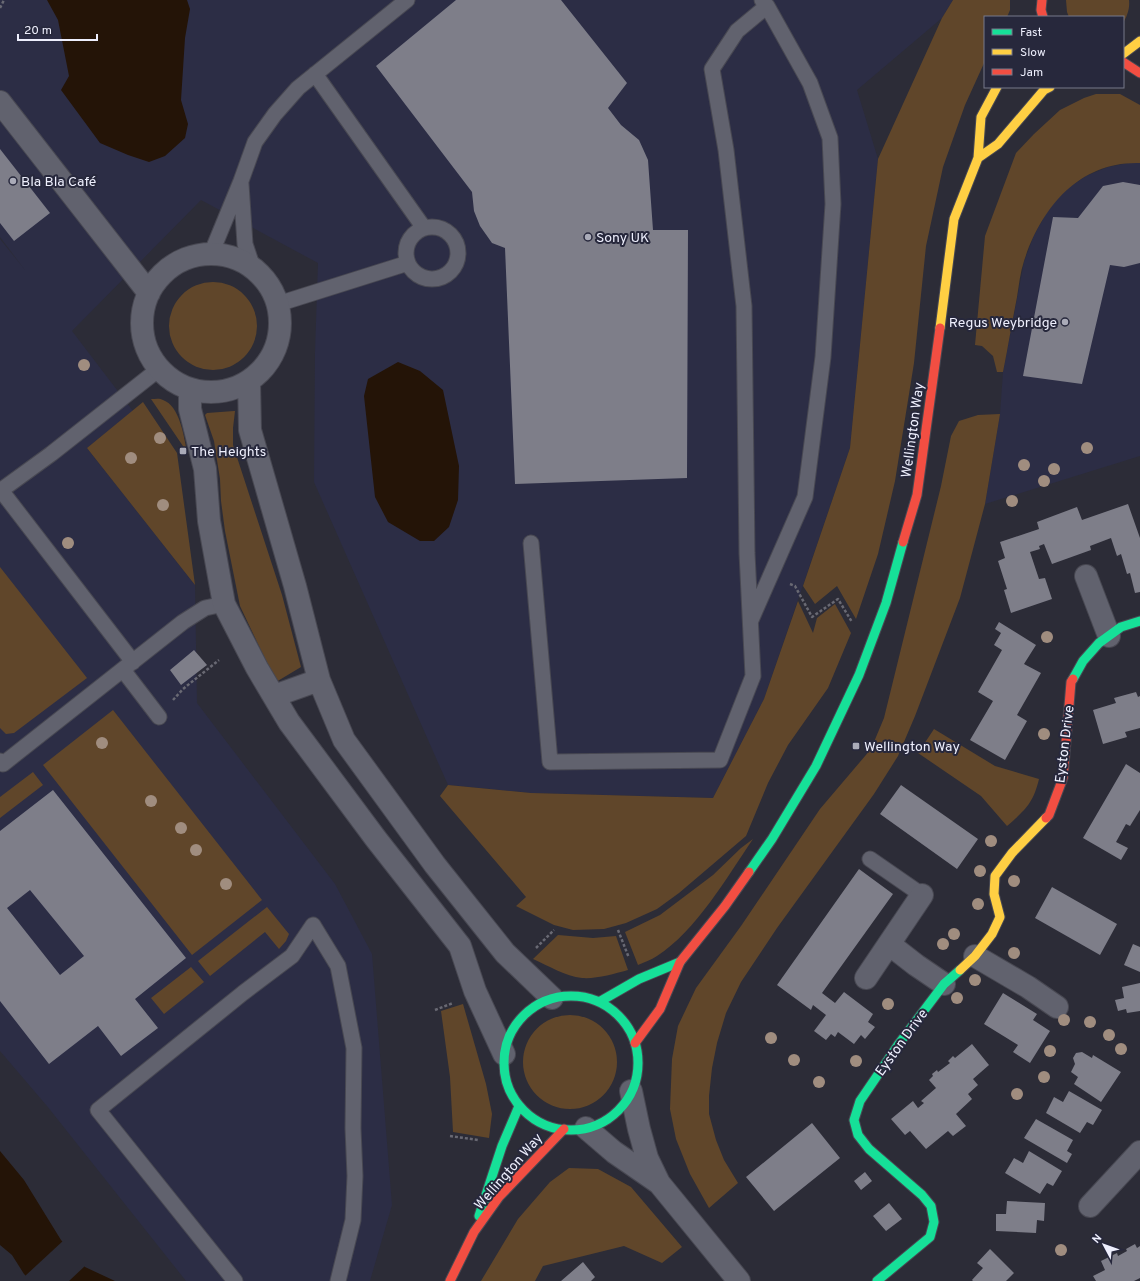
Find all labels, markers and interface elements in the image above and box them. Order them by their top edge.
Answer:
scale bar [18,16,97,42]
legend [984,16,1124,88]
text: 20 m [24,23,52,39]
text: Fast [1020,25,1042,41]
text: Slow [1020,45,1046,61]
text: Jam [1020,65,1043,81]
place label: Bla Bla Café [21,174,96,191]
marker: Bla Bla Café [8,176,18,186]
place label: Sony UK [596,230,649,247]
marker: Sony UK [583,232,593,242]
place label: Regus Weybridge [949,315,1057,332]
marker: Regus Weybridge [1060,317,1070,327]
street label: Wellington Way [898,382,929,479]
place label: The Heights [191,444,266,461]
marker: The Heights [178,446,188,456]
street label: Eyston Drive [1052,704,1079,784]
place label: Wellington Way [864,739,960,756]
marker: Wellington Way [851,741,861,751]
street label: Eyston Drive [872,1006,932,1080]
street label: Wellington Way [471,1130,547,1214]
north arrow [1084,1225,1124,1265]
text: N [1089,1232,1105,1247]

